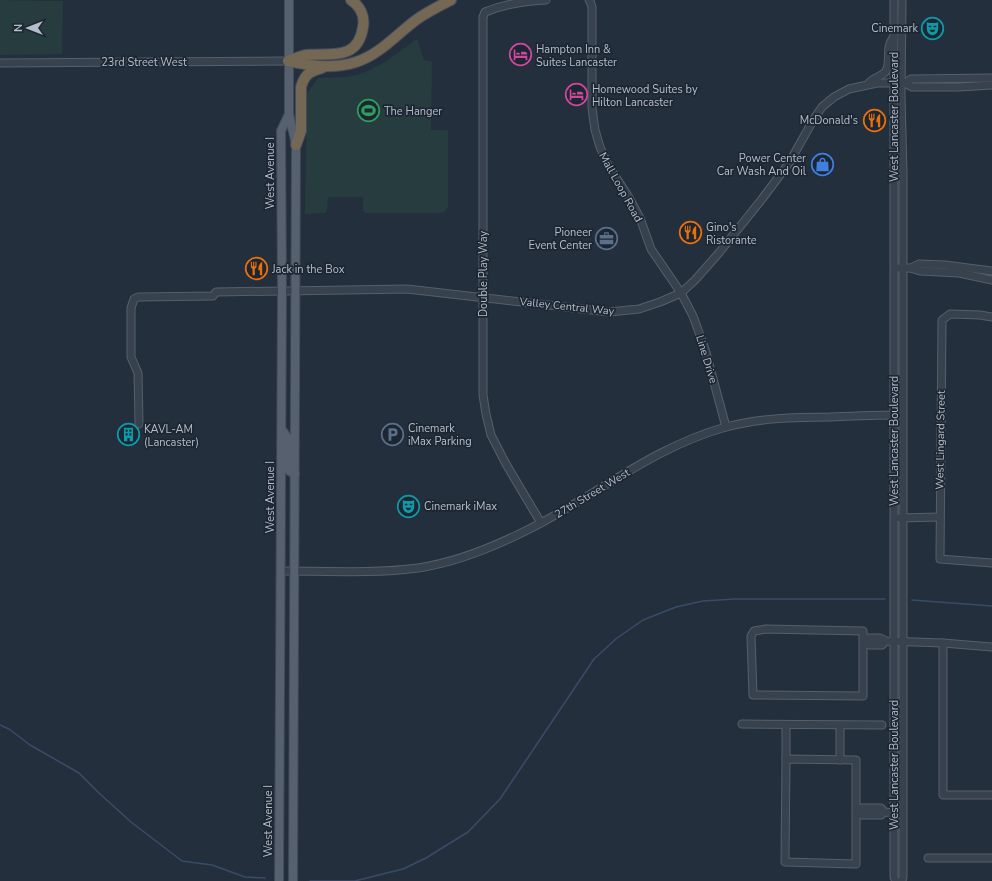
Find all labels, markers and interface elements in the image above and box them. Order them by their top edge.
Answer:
north arrow [8,8,48,48]
theatre icon: Cinemark [920,15,946,41]
place label: Cinemark [871,21,918,36]
text: N [11,24,26,32]
hotel icon: Hampton Inn & Suites Lancaster [507,42,533,68]
place label: Hampton Inn & Suites Lancaster [536,42,617,70]
street label: West Lancaster Boulevard [887,52,902,182]
street label: 23rd Street West [101,55,187,70]
hotel icon: Homewood Suites by Hilton Lancaster [563,82,589,108]
place label: Homewood Suites by Hilton Lancaster [592,82,698,110]
sports icon: The Hanger [356,98,382,124]
place label: The Hanger [384,104,442,119]
restaurant icon: McDonald's [861,107,887,133]
place label: McDonald's [800,113,858,128]
street label: West Avenue I [263,137,278,209]
street label: Mall Loop Road [595,150,646,225]
place label: Power Center Car Wash And Oil [717,151,807,179]
shop icon: Power Center Car Wash And Oil [809,151,835,177]
restaurant icon: Gino's Ristorante [678,220,704,246]
place label: Gino's Ristorante [706,220,757,248]
place label: Pioneer Event Center [529,225,592,253]
office icon: Pioneer Event Center [594,225,620,251]
street label: Double Play Way [476,231,491,317]
restaurant icon: Jack in the Box [243,256,269,282]
place label: Jack in the Box [271,262,345,277]
street label: Valley Central Way [518,294,615,319]
street label: Line Drive [692,333,721,385]
street label: West Lancaster Boulevard [887,376,902,506]
street label: West Lingard Street [932,390,949,490]
parking icon: Cinemark iMax Parking [379,421,405,447]
place label: Cinemark iMax Parking [408,421,472,449]
building icon: KAVL-AM (Lancaster) [116,422,142,448]
place label: KAVL-AM (Lancaster) [144,422,199,450]
street label: West Avenue I [263,461,278,533]
street label: 27th Street West [552,465,633,522]
theatre icon: Cinemark iMax [395,493,421,519]
place label: Cinemark iMax [424,499,497,514]
street label: West Lancaster Boulevard [887,700,902,830]
street label: West Avenue I [261,785,276,857]

